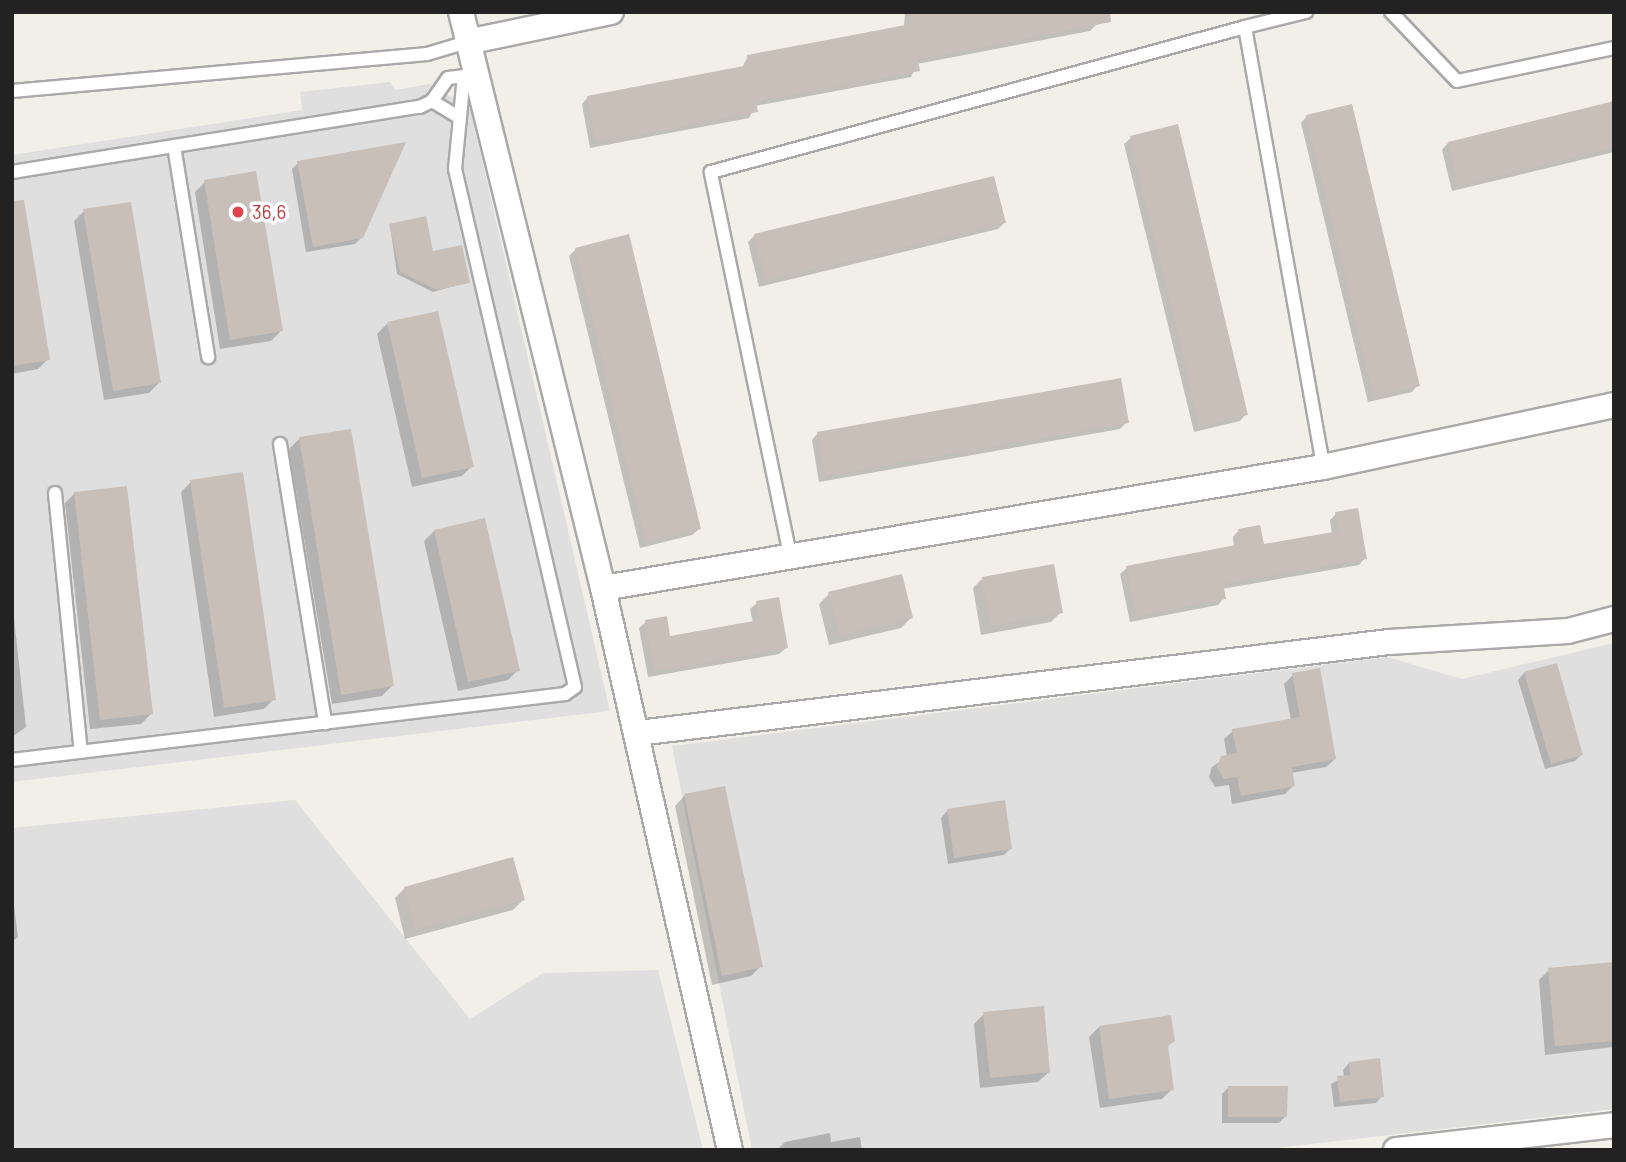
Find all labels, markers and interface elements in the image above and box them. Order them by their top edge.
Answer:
place label: 36,6 [252,201,286,223]
marker: 36,6 [230,204,246,220]

